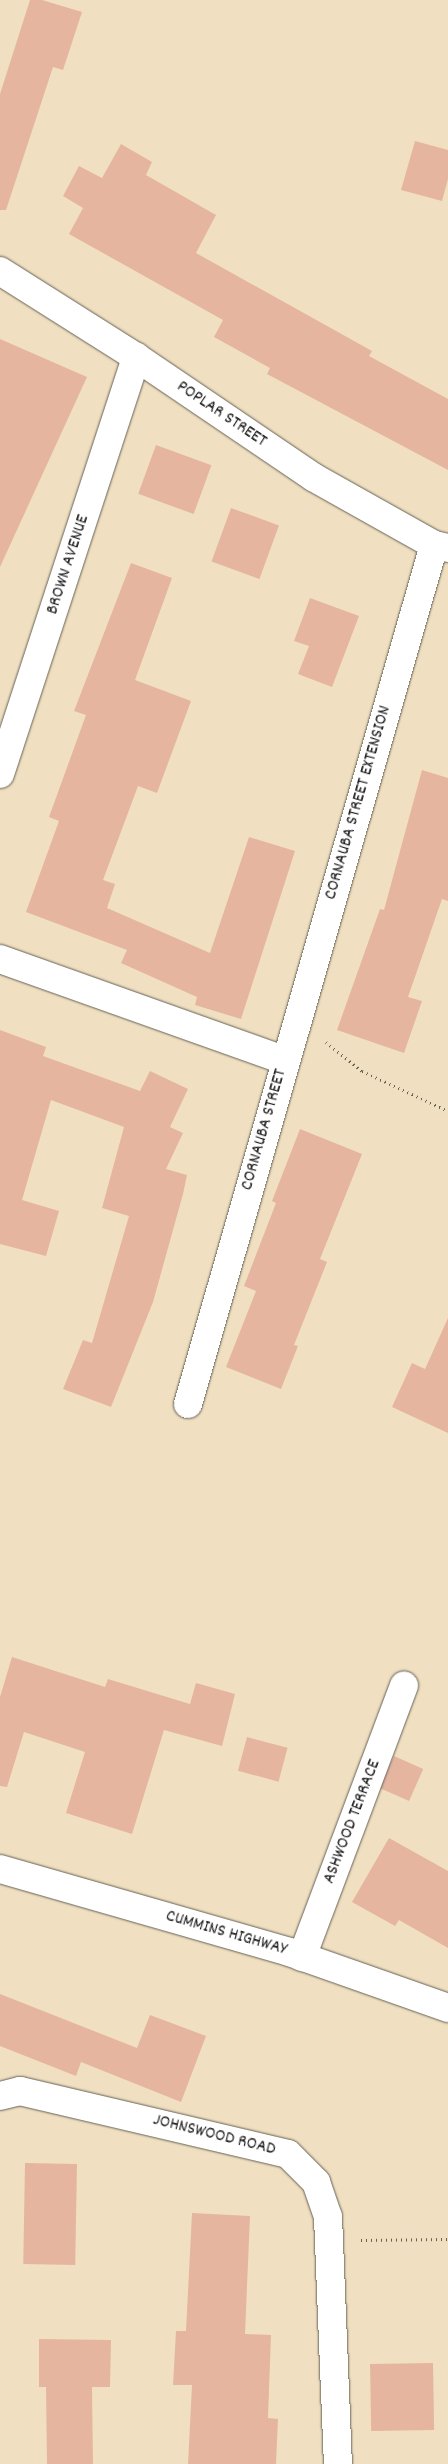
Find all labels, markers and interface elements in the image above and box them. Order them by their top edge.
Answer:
street label: POPLAR STREET [172,377,270,453]
street label: BROWN AVENUE [43,513,95,617]
street label: CORNAUBA STREET EXTENSION [321,703,397,903]
street label: CORNAUBA STREET [237,1067,293,1193]
street label: ASHWOOD TERRACE [319,1757,387,1887]
street label: CUMMINS HIGHWAY [163,1906,289,1962]
street label: JOHNSWOOD ROAD [150,2110,278,2162]

